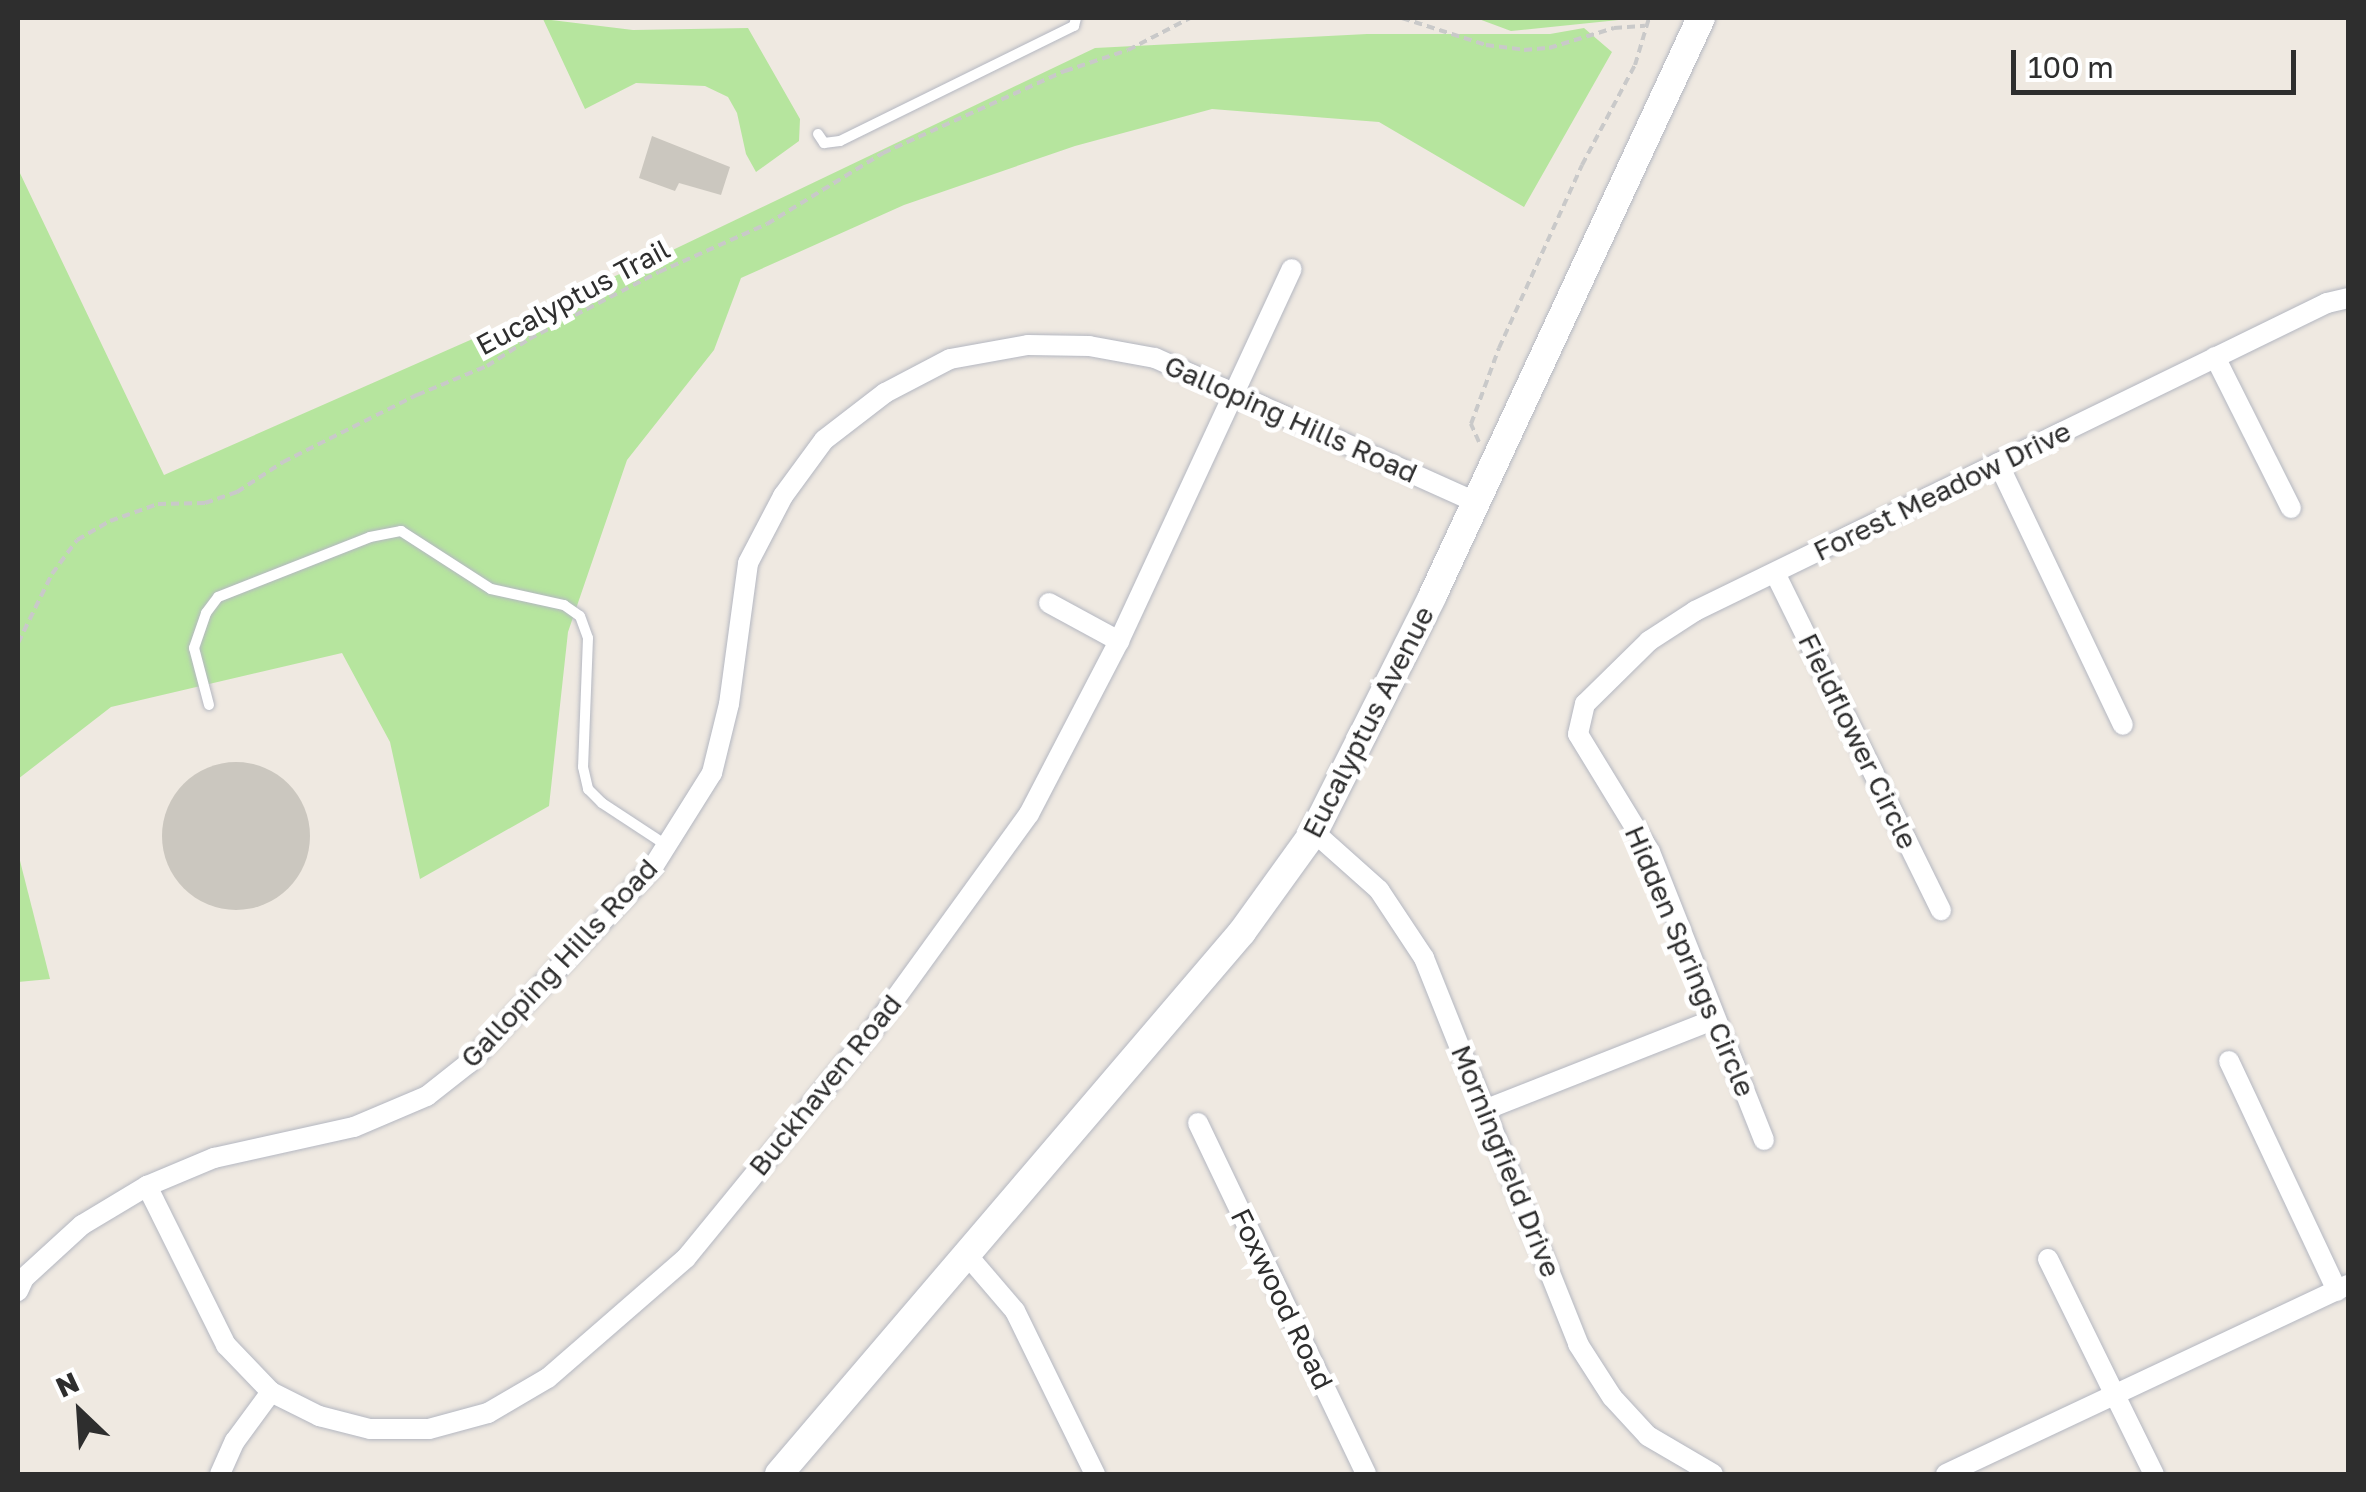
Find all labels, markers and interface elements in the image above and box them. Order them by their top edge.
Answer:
scale bar [2016,30,2301,92]
text: 100 m [2028,49,2114,85]
street label: Eucalyptus Trail [471,232,675,362]
street label: Galloping Hills Road [1159,348,1423,490]
street label: Forest Meadow Drive [1808,414,2076,568]
street label: Eucalyptus Avenue [1295,601,1441,843]
street label: Fieldflower Circle [1791,628,1925,854]
street label: Hidden Springs Circle [1618,821,1762,1101]
street label: Galloping Hills Road [454,852,664,1074]
street label: Buckhaven Road [742,988,908,1182]
street label: Morningfield Drive [1444,1040,1568,1282]
street label: Foxwood Road [1224,1203,1340,1395]
north arrow [30,1362,130,1462]
text: N [50,1365,84,1404]

